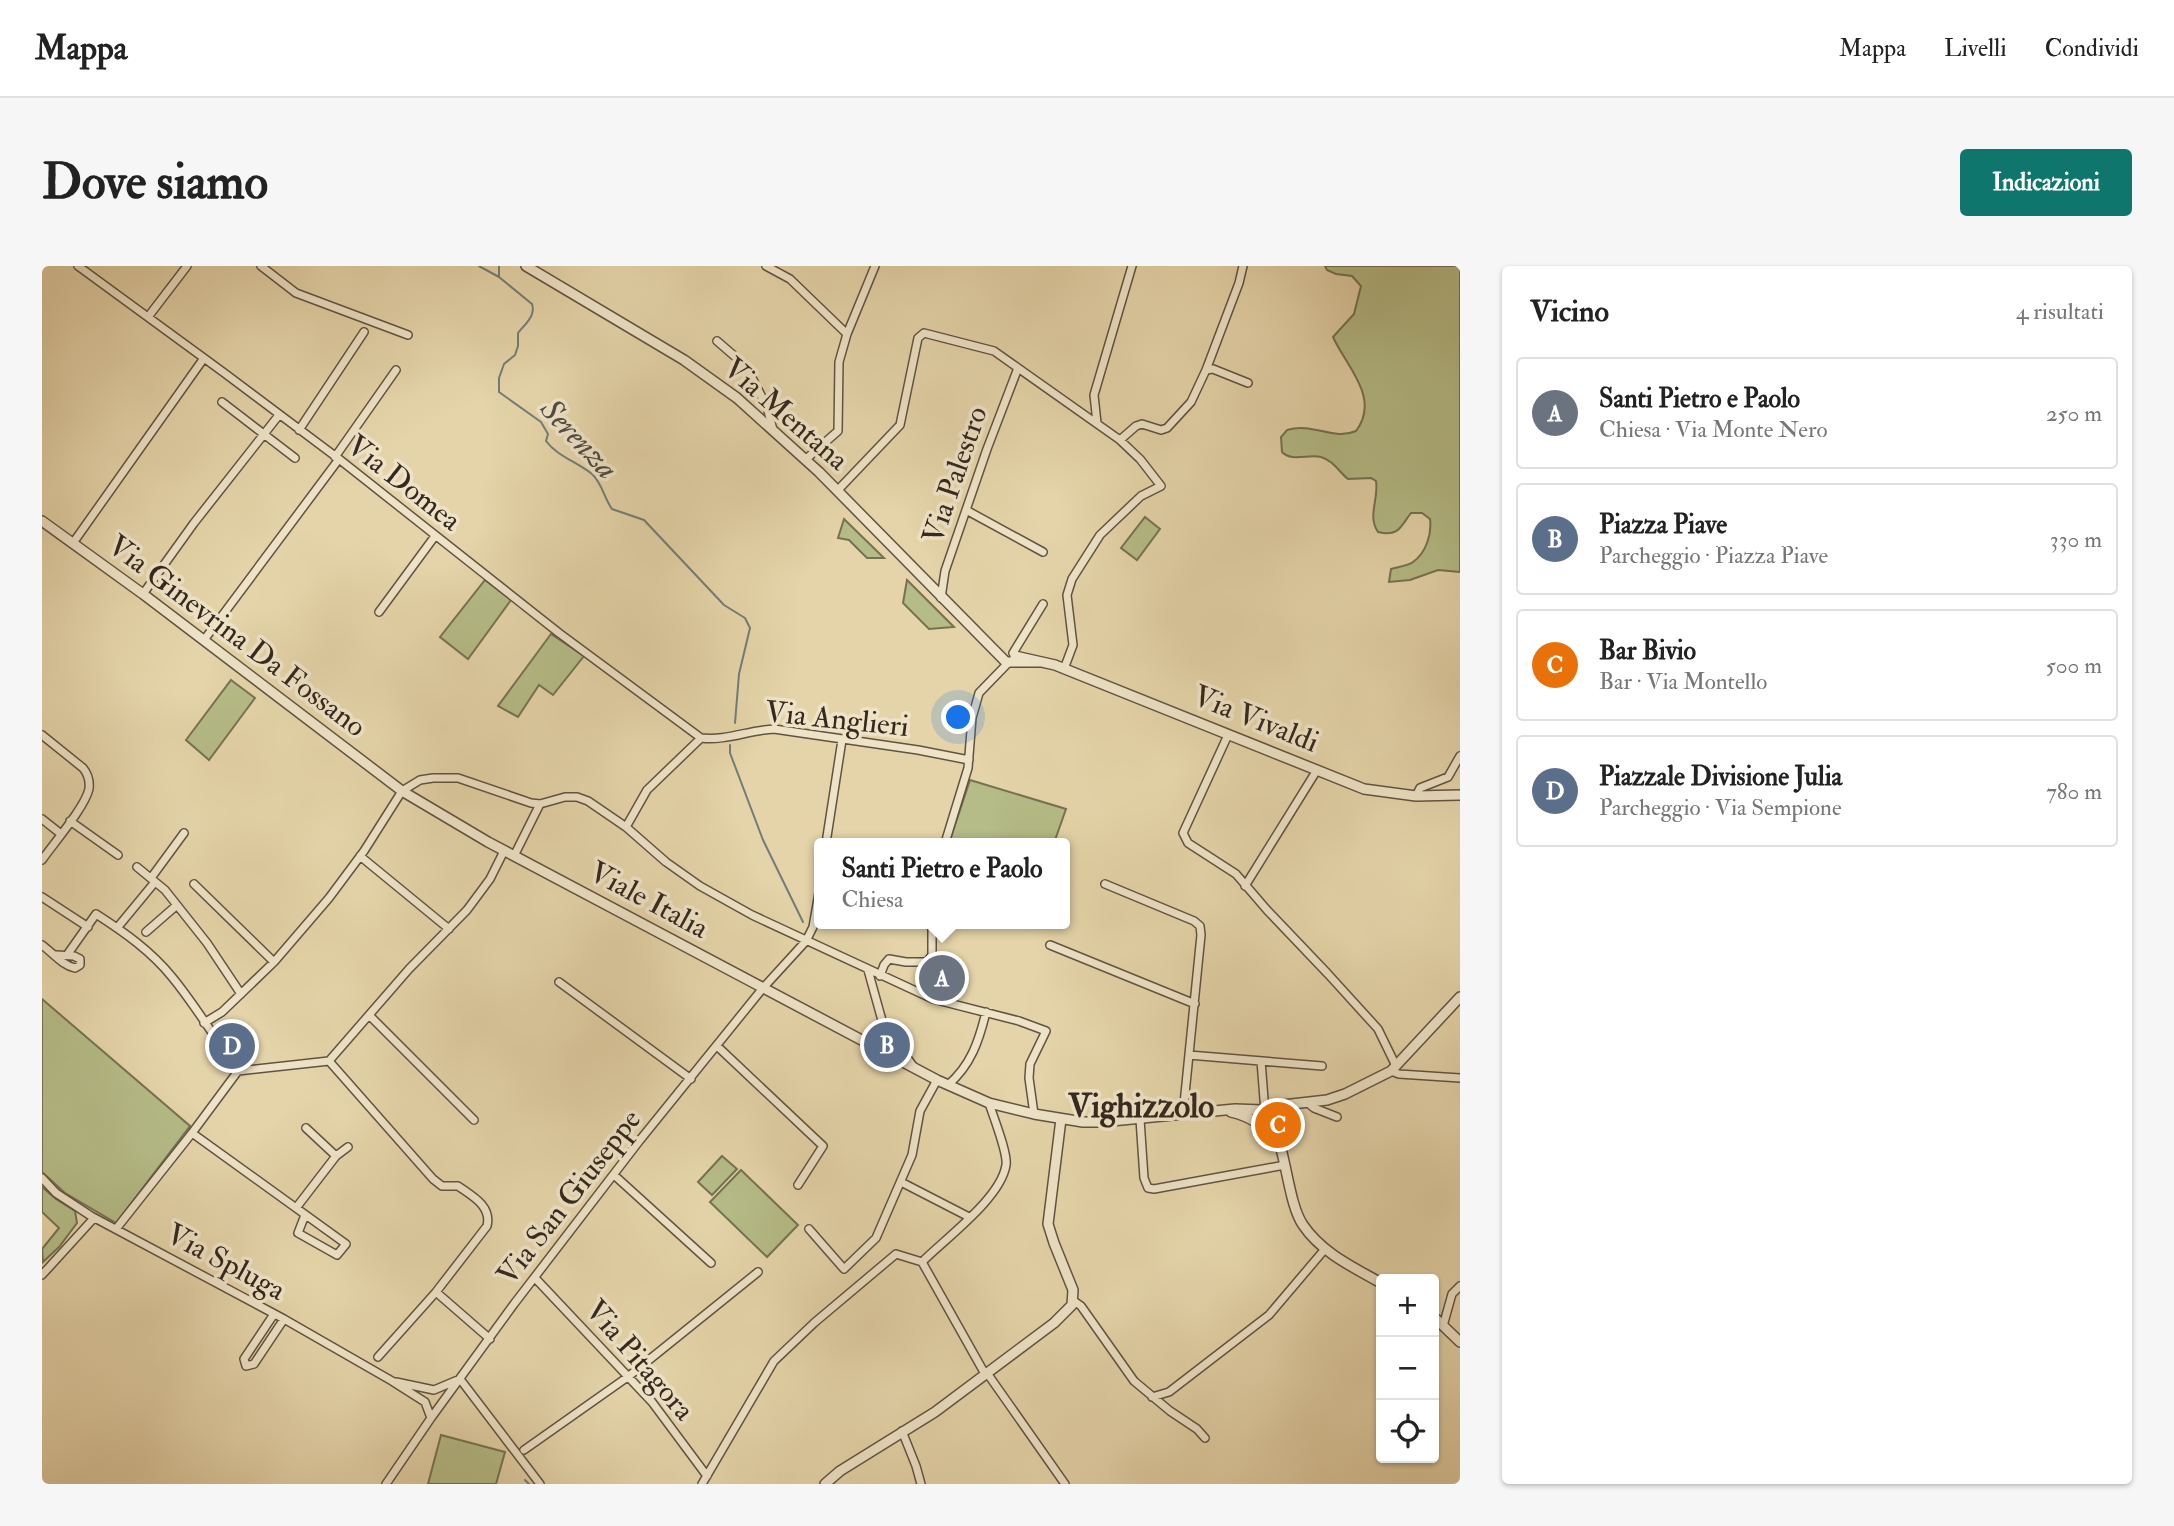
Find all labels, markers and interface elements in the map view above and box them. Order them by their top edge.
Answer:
text: Mappa [35,28,127,69]
text: Mappa [1839,33,1906,64]
text: Livelli [1944,33,2007,64]
text: Condividi [2045,33,2139,64]
button: Indicazioni [1960,149,2132,216]
text: Dove siamo [42,152,268,213]
text: Vicino [1530,293,1609,330]
text: 4 risultati [2016,297,2104,326]
street label: Via Mentana [716,350,857,479]
text: Santi Pietro e Paolo [1599,383,1800,415]
water label: Serenza [531,389,627,488]
text: A [1548,399,1562,428]
text: 250 m [2046,399,2102,428]
street label: Via Palestro [914,402,996,548]
text: Chiesa · Via Monte Nero [1599,415,1827,444]
street label: Via Domea [340,427,469,539]
text: Piazza Piave [1599,509,1727,541]
text: B [1547,525,1563,554]
text: 330 m [2050,525,2102,554]
street label: Via Ginevrina Da Fossano [101,527,373,745]
text: Parcheggio · Piazza Piave [1599,541,1828,570]
text: Bar Bivio [1599,635,1696,667]
text: C [1547,651,1563,680]
text: 500 m [2046,651,2102,680]
text: Bar · Via Montello [1599,667,1767,696]
street label: Via Vivaldi [1188,677,1324,761]
street label: Via Anglieri [763,693,911,745]
your location [941,700,975,734]
text: Piazzale Divisione Julia [1599,761,1842,793]
text: D [1546,777,1564,806]
text: 780 m [2046,777,2102,806]
text: Parcheggio · Via Sempione [1599,793,1842,822]
popup [814,838,1070,929]
street label: Viale Italia [583,853,715,947]
text: Santi Pietro e Paolo [841,853,1043,885]
text: Chiesa [841,885,903,914]
pin: A [919,952,965,1004]
pin: B [864,1019,910,1071]
pin: D [209,1020,255,1072]
district label: Vighizzolo [1067,1086,1214,1128]
pin: C [1255,1099,1301,1151]
street label: Via San Giuseppe [489,1102,649,1292]
street label: Via Spluga [160,1215,292,1309]
map controls [1376,1274,1439,1463]
button: + [1376,1274,1439,1337]
street label: Via Pitagora [578,1292,703,1428]
button: − [1376,1337,1439,1400]
button: locate [1376,1400,1439,1463]

